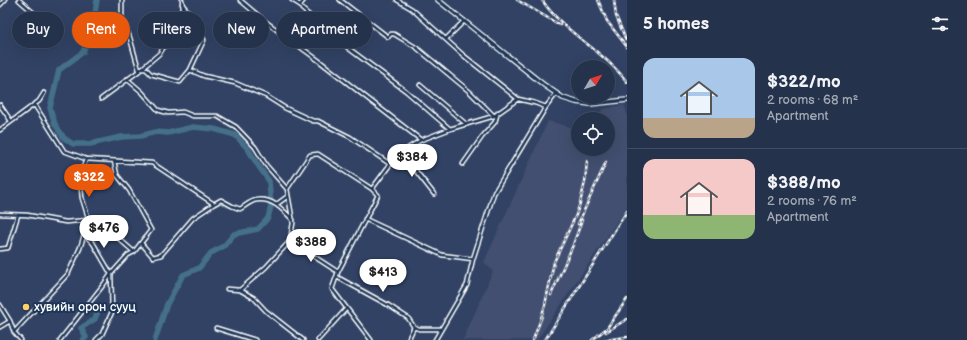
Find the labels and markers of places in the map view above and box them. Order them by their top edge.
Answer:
pin: $384 [388,144,436,178]
pin: $322 [65,164,113,198]
pin: $476 [80,215,128,249]
pin: $388 [287,229,335,263]
pin: $413 [359,259,407,293]
place label: хувийн орон сууц [34,299,136,315]
marker: хувийн орон сууц [21,302,31,312]

